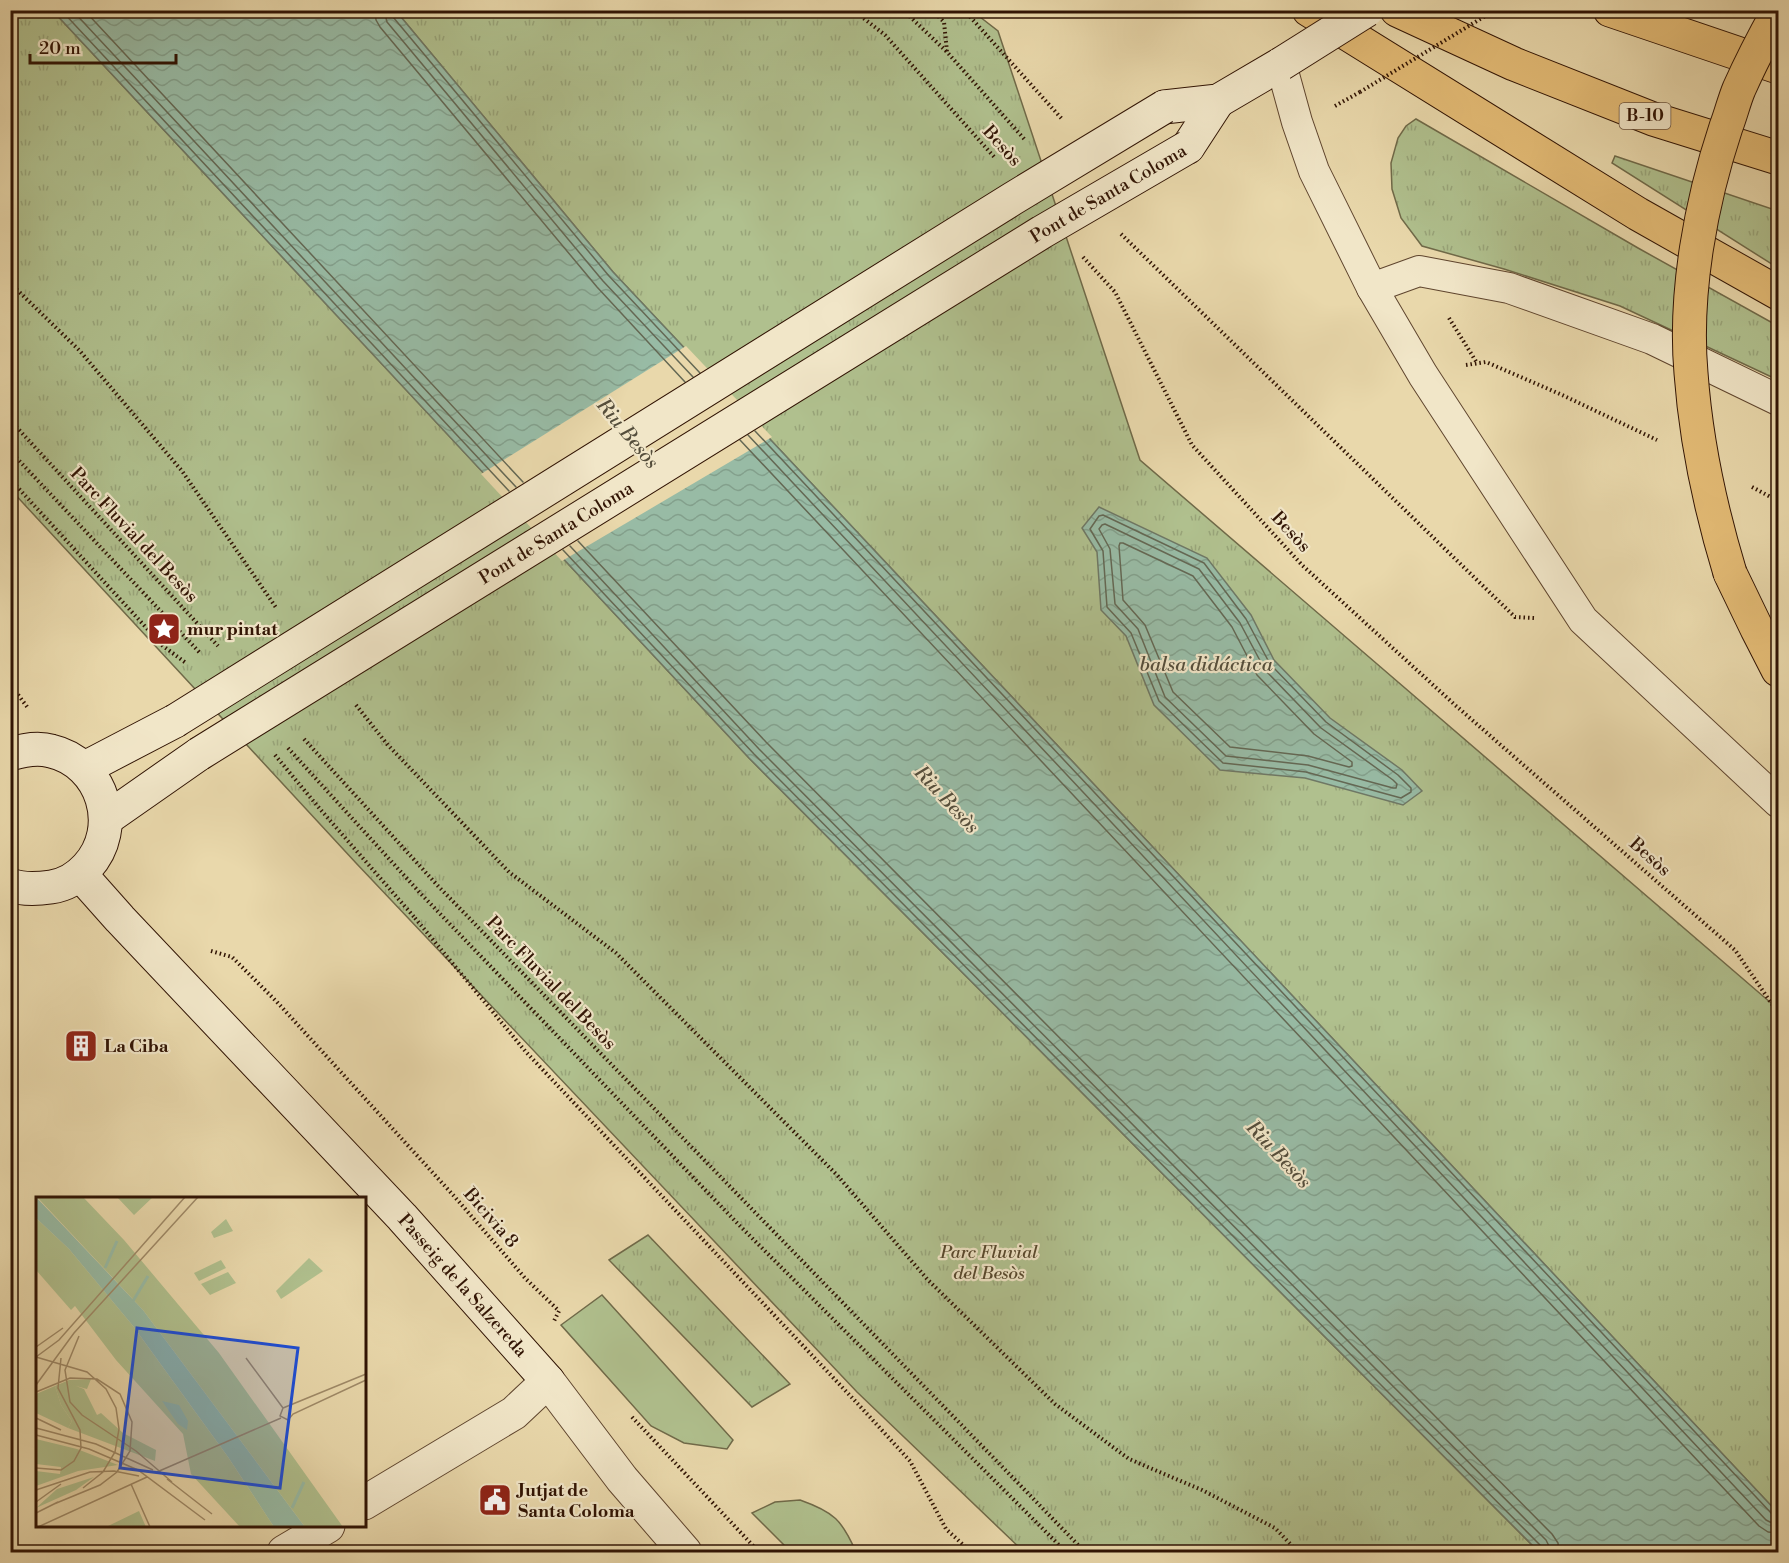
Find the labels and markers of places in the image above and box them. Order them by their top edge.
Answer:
place icon: mur pintat [146,611,182,647]
place label: mur pintat [187,618,278,641]
building icon: La Ciba [63,1028,99,1064]
place label: La Ciba [104,1035,169,1058]
place label: Jutjat de Santa Coloma [515,1479,635,1523]
public building icon: Jutjat de Santa Coloma [477,1482,513,1518]

